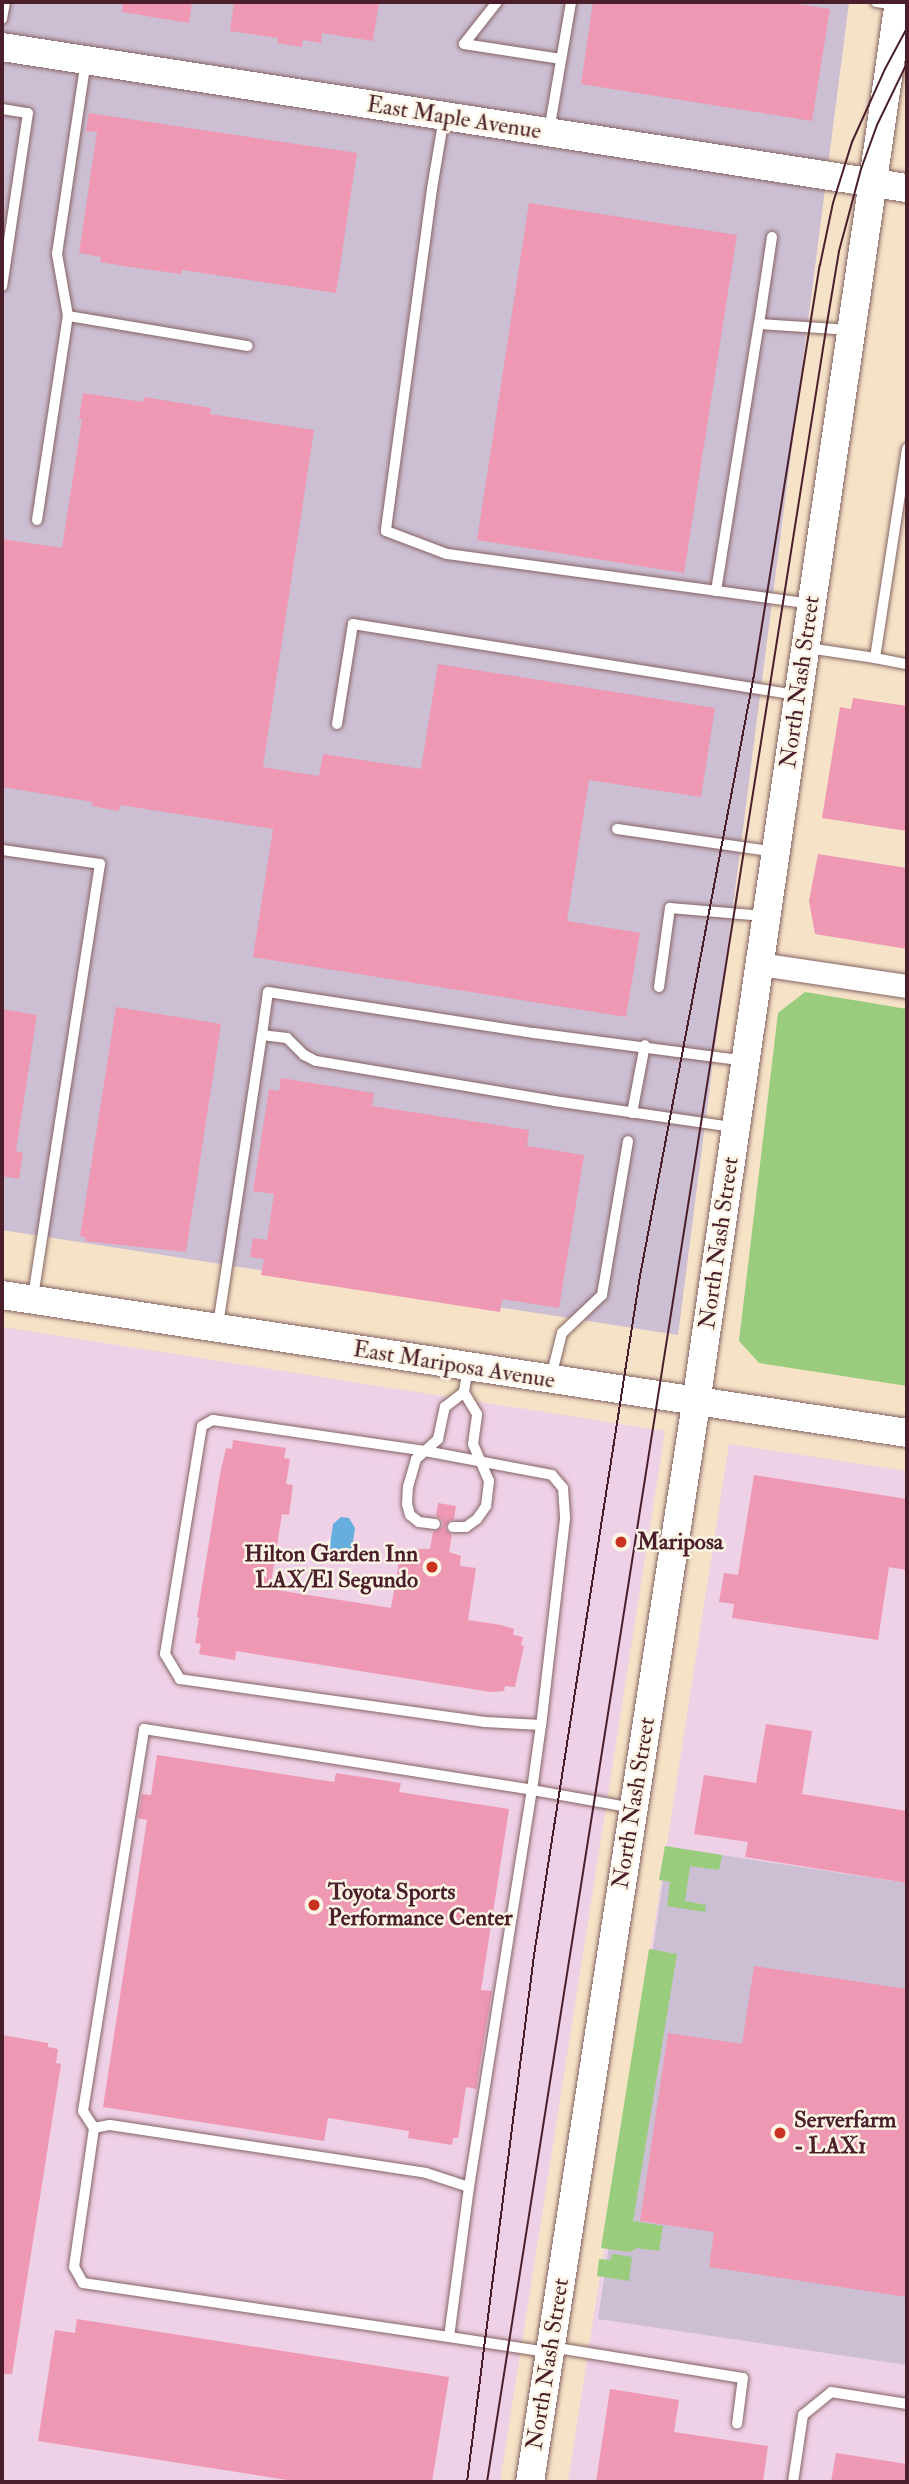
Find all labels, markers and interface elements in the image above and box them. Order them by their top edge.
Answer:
street label: East Maple Avenue [365,91,543,145]
street label: North Nash Street [774,594,826,770]
street label: North Nash Street [693,1155,745,1331]
street label: East Mariposa Avenue [351,1335,557,1395]
place label: Mariposa [637,1528,723,1556]
marker: Mariposa [611,1532,631,1552]
place label: Hilton Garden Inn LAX/El Segundo [244,1540,418,1594]
marker: Hilton Garden Inn LAX/El Segundo [424,1559,440,1575]
street label: North Nash Street [607,1715,661,1891]
place label: Toyota Sports Performance Center [328,1878,513,1932]
marker: Toyota Sports Performance Center [306,1897,322,1913]
place label: Serverfarm - LAX1 [794,2106,896,2160]
marker: Serverfarm - LAX1 [772,2125,788,2141]
street label: North Nash Street [521,2276,575,2452]

